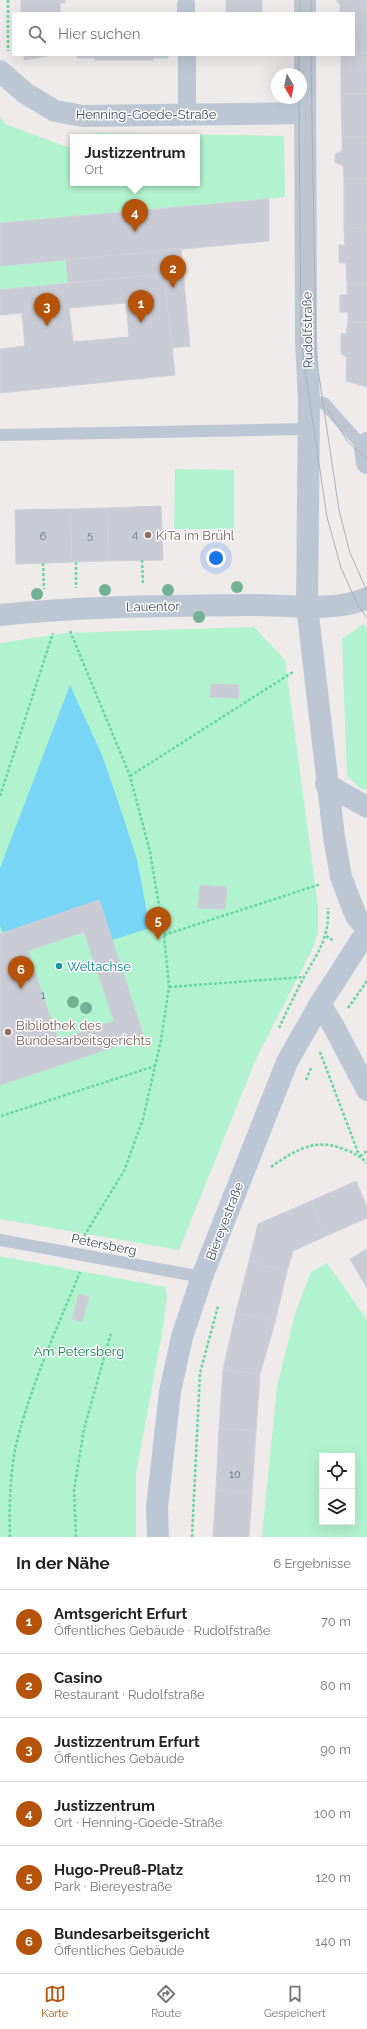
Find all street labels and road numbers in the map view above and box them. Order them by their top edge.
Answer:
street label: Henning-Goede-Straße [76,107,217,122]
street label: Rudolfstraße [299,291,316,369]
street label: Lauentor [126,599,181,614]
street label: Biereyestraße [203,1180,246,1262]
street label: Petersberg [70,1231,138,1258]

